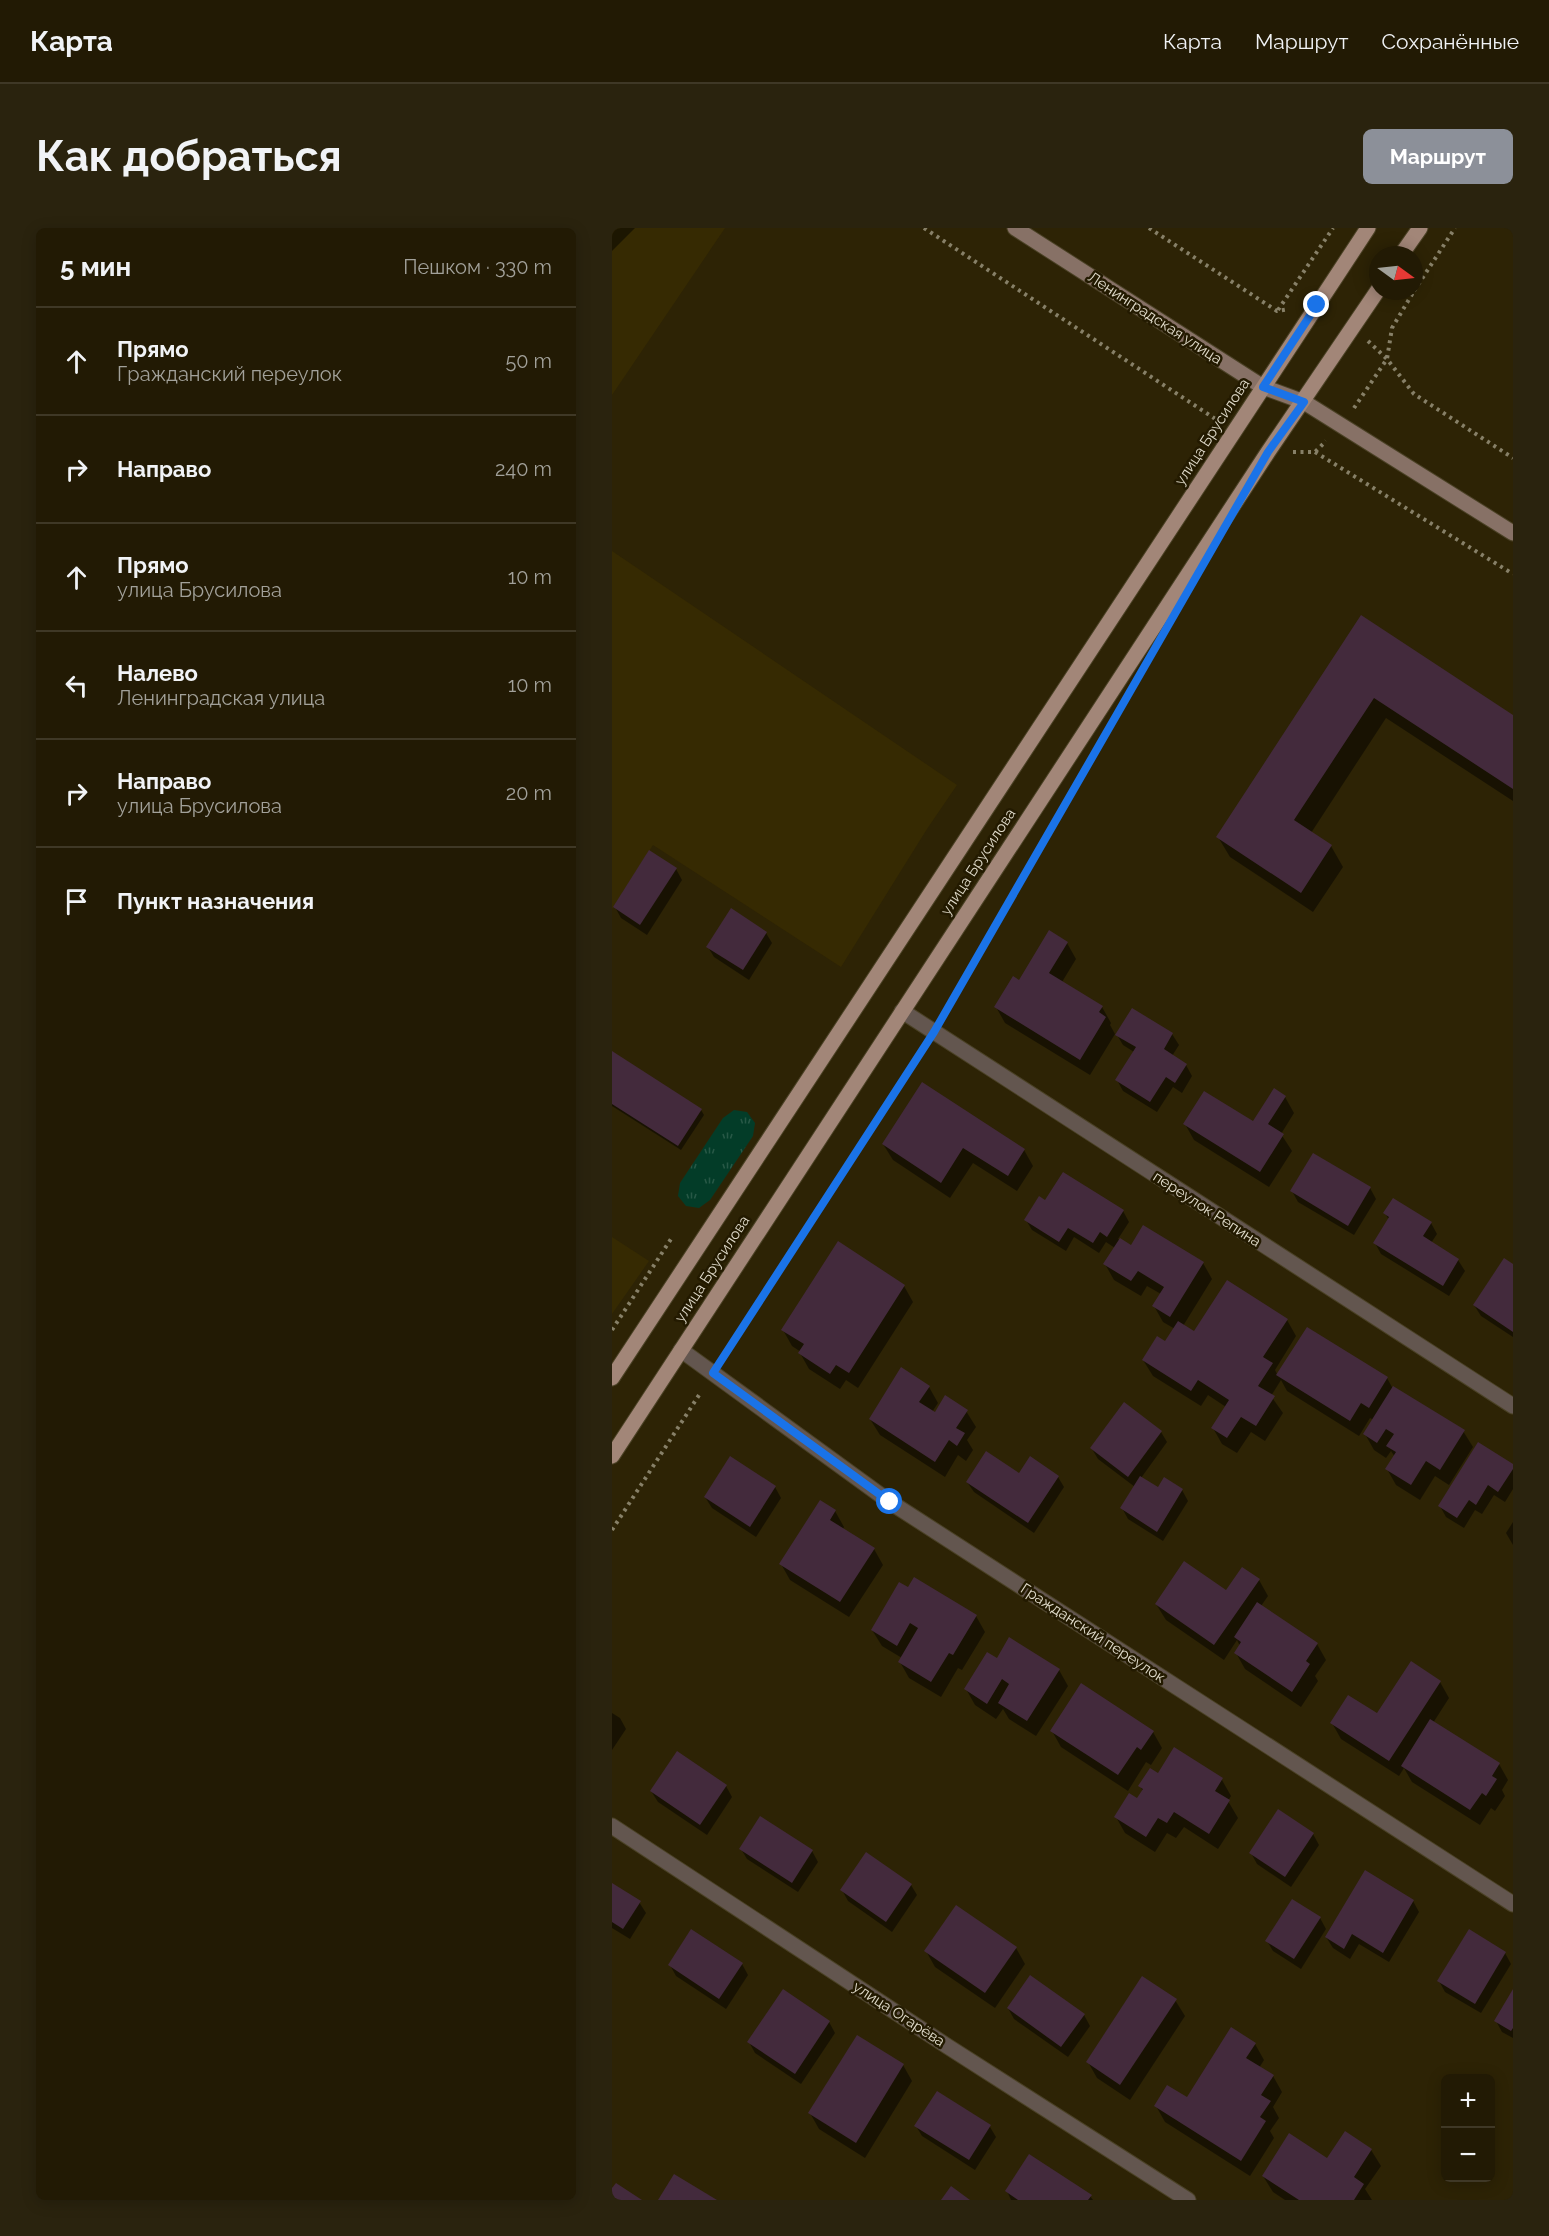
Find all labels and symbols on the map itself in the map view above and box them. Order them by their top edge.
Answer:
north arrow [1369,246,1423,300]
street label: Ленинградская улица [1085,268,1225,368]
route end [1303,291,1329,317]
street label: улица Брусилова [1171,375,1253,489]
street label: улица Брусилова [937,805,1019,919]
street label: переулок Репина [1150,1167,1264,1251]
street label: улица Брусилова [671,1212,753,1326]
route start [876,1488,902,1514]
street label: Гражданский переулок [1017,1579,1169,1687]
street label: улица Огарёва [850,1978,948,2050]

